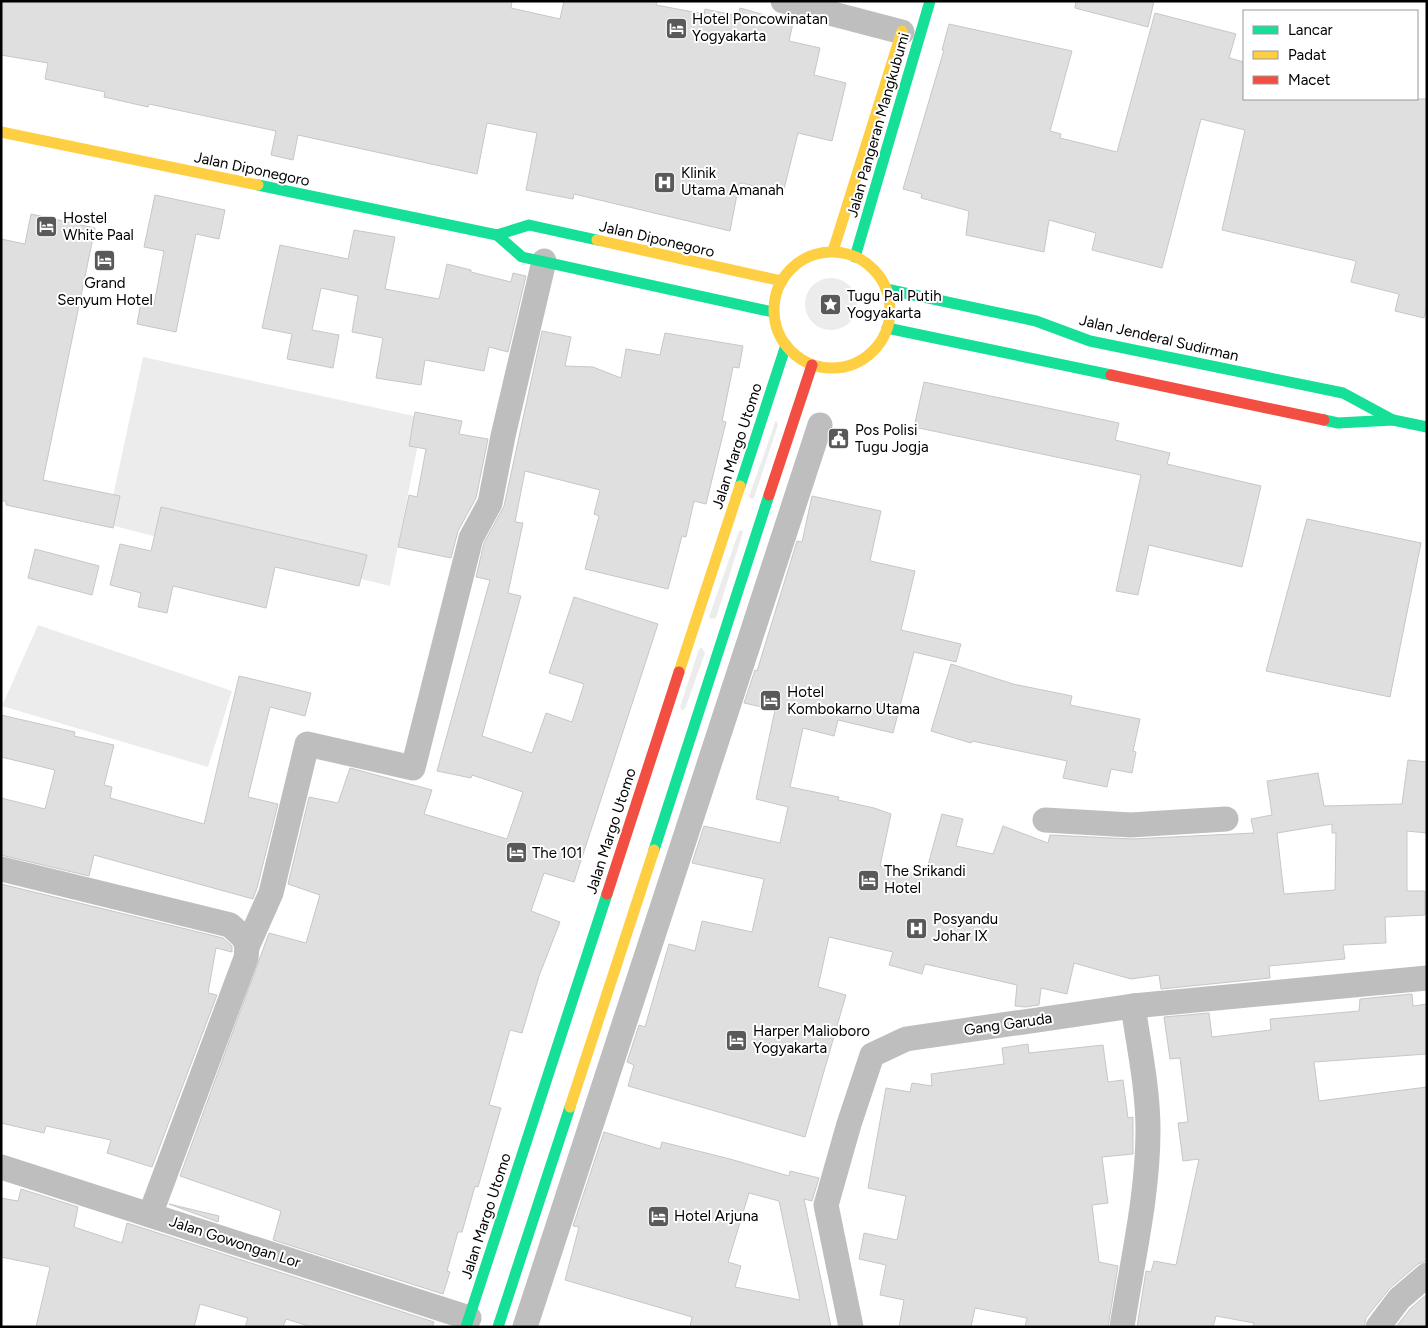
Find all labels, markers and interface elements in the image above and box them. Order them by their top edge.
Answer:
place label: Hotel Poncowinatan Yogyakarta [692,10,828,45]
legend [1243,10,1418,100]
hotel icon: Hotel Poncowinatan Yogyakarta [664,16,688,40]
text: Lancar [1288,21,1333,39]
street label: Jalan Pangeran Mangkubumi [843,31,913,219]
text: Padat [1288,46,1327,64]
text: Macet [1288,71,1331,89]
street label: Jalan Diponegoro [193,148,312,190]
place label: Klinik Utama Amanah [681,164,784,199]
hospital icon: Klinik Utama Amanah [653,170,677,194]
place label: Hostel White Paal [63,209,134,244]
hotel icon: Hostel White Paal [35,215,59,239]
street label: Jalan Diponegoro [598,217,717,261]
hotel icon: Grand Senyum Hotel [93,248,117,272]
place label: Grand Senyum Hotel [57,274,153,309]
place label: Tugu Pal Putih Yogyakarta [847,287,942,322]
place icon: Tugu Pal Putih Yogyakarta [819,293,843,317]
street label: Jalan Jenderal Sudirman [1078,311,1240,365]
street label: Jalan Margo Utomo [708,380,766,511]
place label: Pos Polisi Tugu Jogja [855,421,929,456]
public building icon: Pos Polisi Tugu Jogja [827,427,851,451]
place label: Hotel Kombokarno Utama [787,683,920,718]
hotel icon: Hotel Kombokarno Utama [759,689,783,713]
street label: Jalan Margo Utomo [582,765,640,896]
hotel icon: The 101 [504,841,528,865]
place label: The 101 [532,844,583,862]
place label: The Srikandi Hotel [884,862,966,897]
hotel icon: The Srikandi Hotel [856,868,880,892]
place label: Posyandu Johar IX [933,910,998,945]
hospital icon: Posyandu Johar IX [905,916,929,940]
street label: Gang Garuda [963,1009,1053,1039]
place label: Harper Malioboro Yogyakarta [753,1022,870,1057]
hotel icon: Harper Malioboro Yogyakarta [725,1028,749,1052]
street label: Jalan Margo Utomo [457,1150,515,1281]
hotel icon: Hotel Arjuna [646,1204,670,1228]
place label: Hotel Arjuna [674,1207,758,1225]
street label: Jalan Gowongan Lor [167,1212,303,1272]

